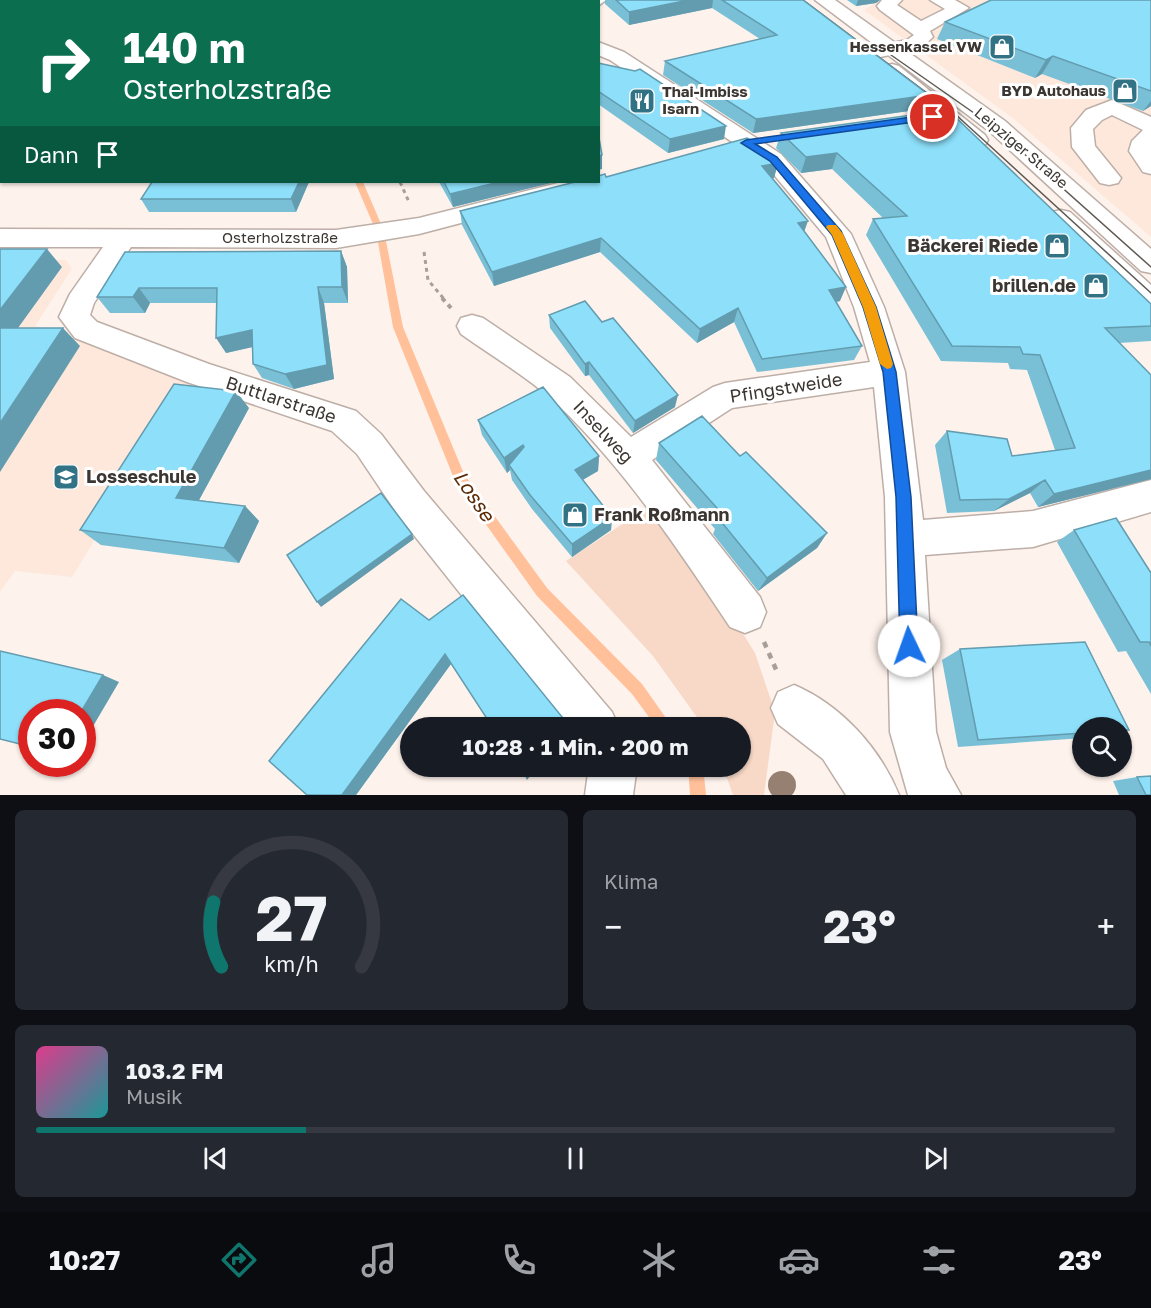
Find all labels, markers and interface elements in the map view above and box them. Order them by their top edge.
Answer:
text: 140 m [123,22,245,72]
icon: right [24,24,102,102]
shop icon: Hessenkassel VW [987,32,1017,62]
place label: Hessenkassel VW [849,37,982,55]
text: Osterholzstraße [123,73,332,105]
shop icon: BYD Autohaus [1110,76,1140,106]
place label: BYD Autohaus [1001,81,1106,99]
place label: Thai-Imbiss Isarn [662,82,748,117]
restaurant icon: Thai-Imbiss Isarn [627,86,657,116]
pin [907,91,958,142]
icon: arrive [916,100,949,133]
street label: Leipziger Straße [971,103,1072,192]
icon: arrive [91,138,124,171]
text: Dann [24,141,79,168]
street label: Osterholzstraße [222,228,338,246]
shop icon: Bäckerei Riede [1042,231,1072,261]
place label: Bäckerei Riede [907,234,1038,256]
shop icon: brillen.de [1081,271,1111,301]
place label: brillen.de [992,274,1076,296]
street label: Pfingstweide [728,367,844,407]
street label: Buttlarstraße [223,371,339,427]
street label: Inselweg [569,395,638,467]
school or university icon: Losseschule [51,462,81,492]
place label: Losseschule [86,465,197,487]
water label: Losse [449,466,501,527]
shop icon: Frank Roßmann [560,500,590,530]
place label: Frank Roßmann [594,503,730,525]
position arrow [877,614,941,678]
speed limit sign: 30 [18,699,96,777]
map controls [1072,717,1132,777]
button: search [1072,717,1132,777]
text: 10:28 · 1 Min. · 200 m [463,733,688,760]
text: Klima [604,869,658,893]
text: 27 [255,880,328,955]
text: 23° [823,899,896,953]
text: − [604,907,622,946]
text: + [1097,907,1115,946]
text: km/h [264,951,319,977]
text: 103.2 FM [126,1057,224,1084]
text: Musik [126,1084,183,1108]
icon: previous [199,1142,232,1175]
icon: pause [559,1142,592,1175]
icon: next [919,1142,952,1175]
icon: directions [218,1239,260,1281]
icon: music [358,1239,400,1281]
icon: phone [498,1239,540,1281]
icon: climate [638,1239,680,1281]
icon: car [778,1239,820,1281]
icon: filters [918,1239,960,1281]
text: 10:27 [49,1244,120,1276]
text: 23° [1058,1244,1102,1276]

